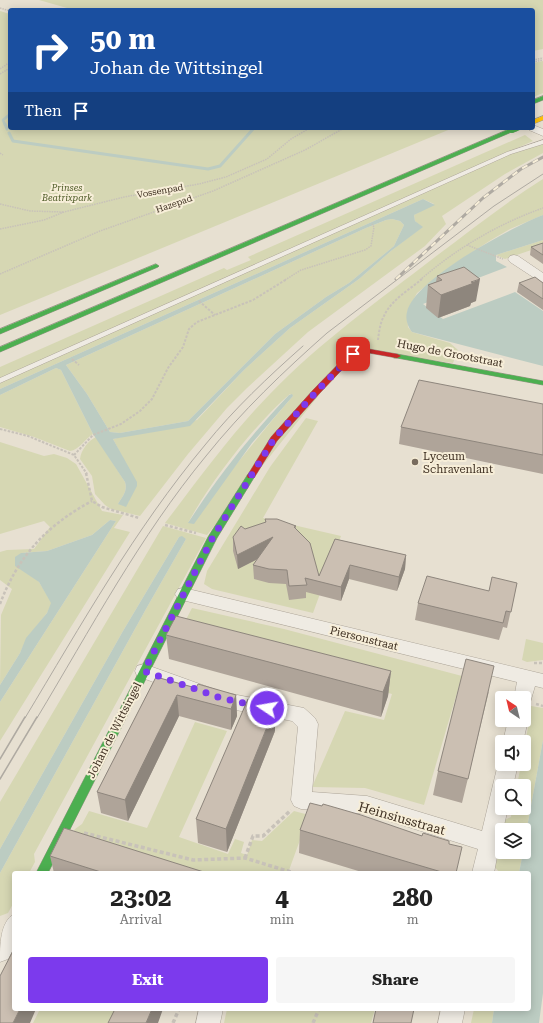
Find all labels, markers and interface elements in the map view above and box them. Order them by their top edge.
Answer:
text: 50 m [90,23,155,56]
icon: right [24,24,76,76]
text: Johan de Wittsingel [90,57,263,78]
icon: arrive [70,100,92,122]
text: Then [24,102,62,120]
street label: Vossenpad [136,182,184,200]
park label: Prinses Beatrixpark [41,183,92,203]
street label: Hazepad [154,193,194,215]
pin [336,337,370,371]
street label: Hugo de Grootstraat [396,337,504,370]
icon: arrive [342,343,364,365]
place label: Lyceum Schravenlant [423,450,493,476]
marker: Lyceum Schravenlant [410,457,420,467]
street label: Piersonstraat [328,624,399,653]
street label: Johan de Wittsingel [85,680,145,780]
position arrow [246,687,288,729]
north arrow [495,691,531,727]
map controls [495,691,531,859]
button: sound [495,735,531,771]
button: search [495,779,531,815]
street label: Heinsiusstraat [357,799,447,838]
button: layers [495,823,531,859]
text: 23:02 [110,884,172,912]
text: 4 [275,884,289,912]
text: 280 [392,884,433,912]
text: Arrival [120,912,162,927]
text: min [270,912,294,927]
text: m [407,912,419,927]
button: Exit [28,957,268,1003]
button: Share [276,957,515,1003]

